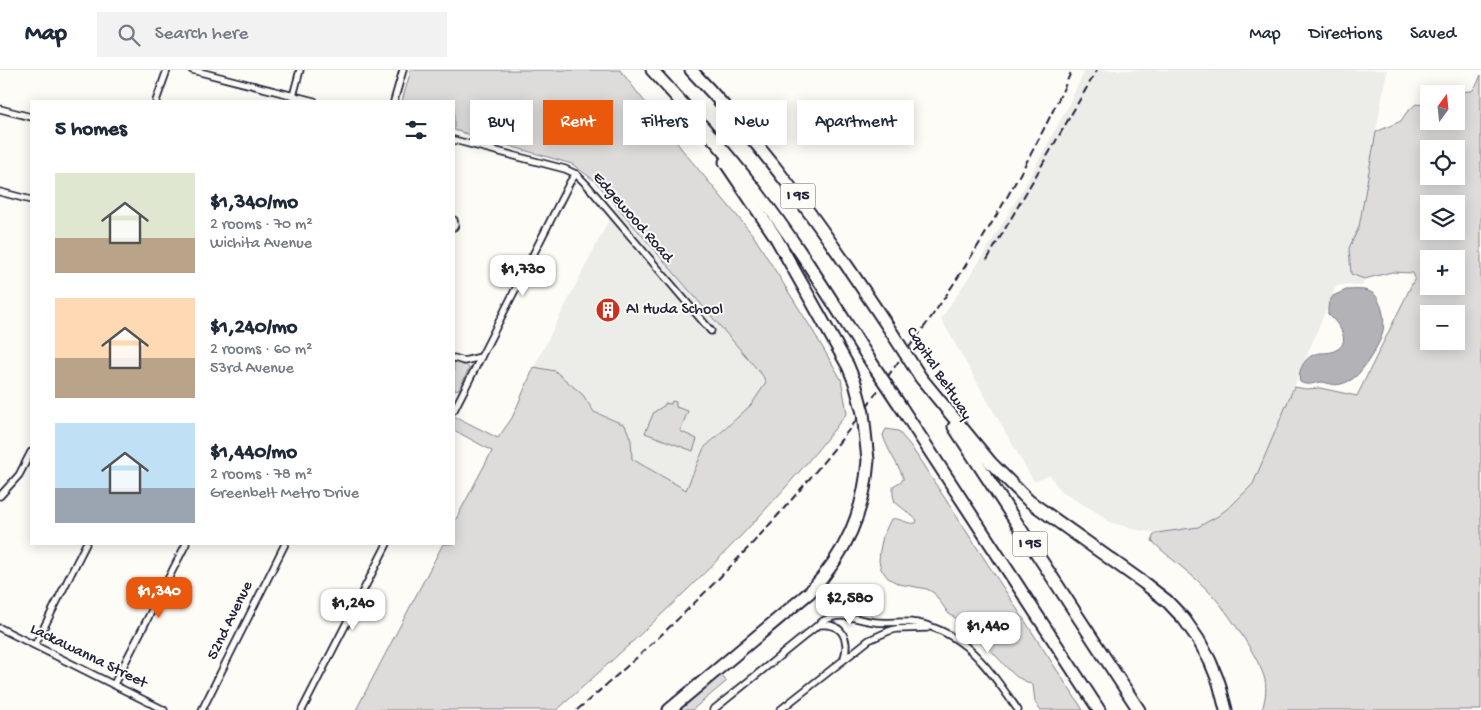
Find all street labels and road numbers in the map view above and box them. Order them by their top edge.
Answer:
street label: Edgewood Road [587,169,678,268]
road number: I 95 [780,184,816,208]
street label: Capital Beltway [901,324,975,424]
road number: I 95 [1012,532,1048,556]
street label: 52nd Avenue [204,578,259,663]
street label: Lackawanna Street [26,620,151,694]

